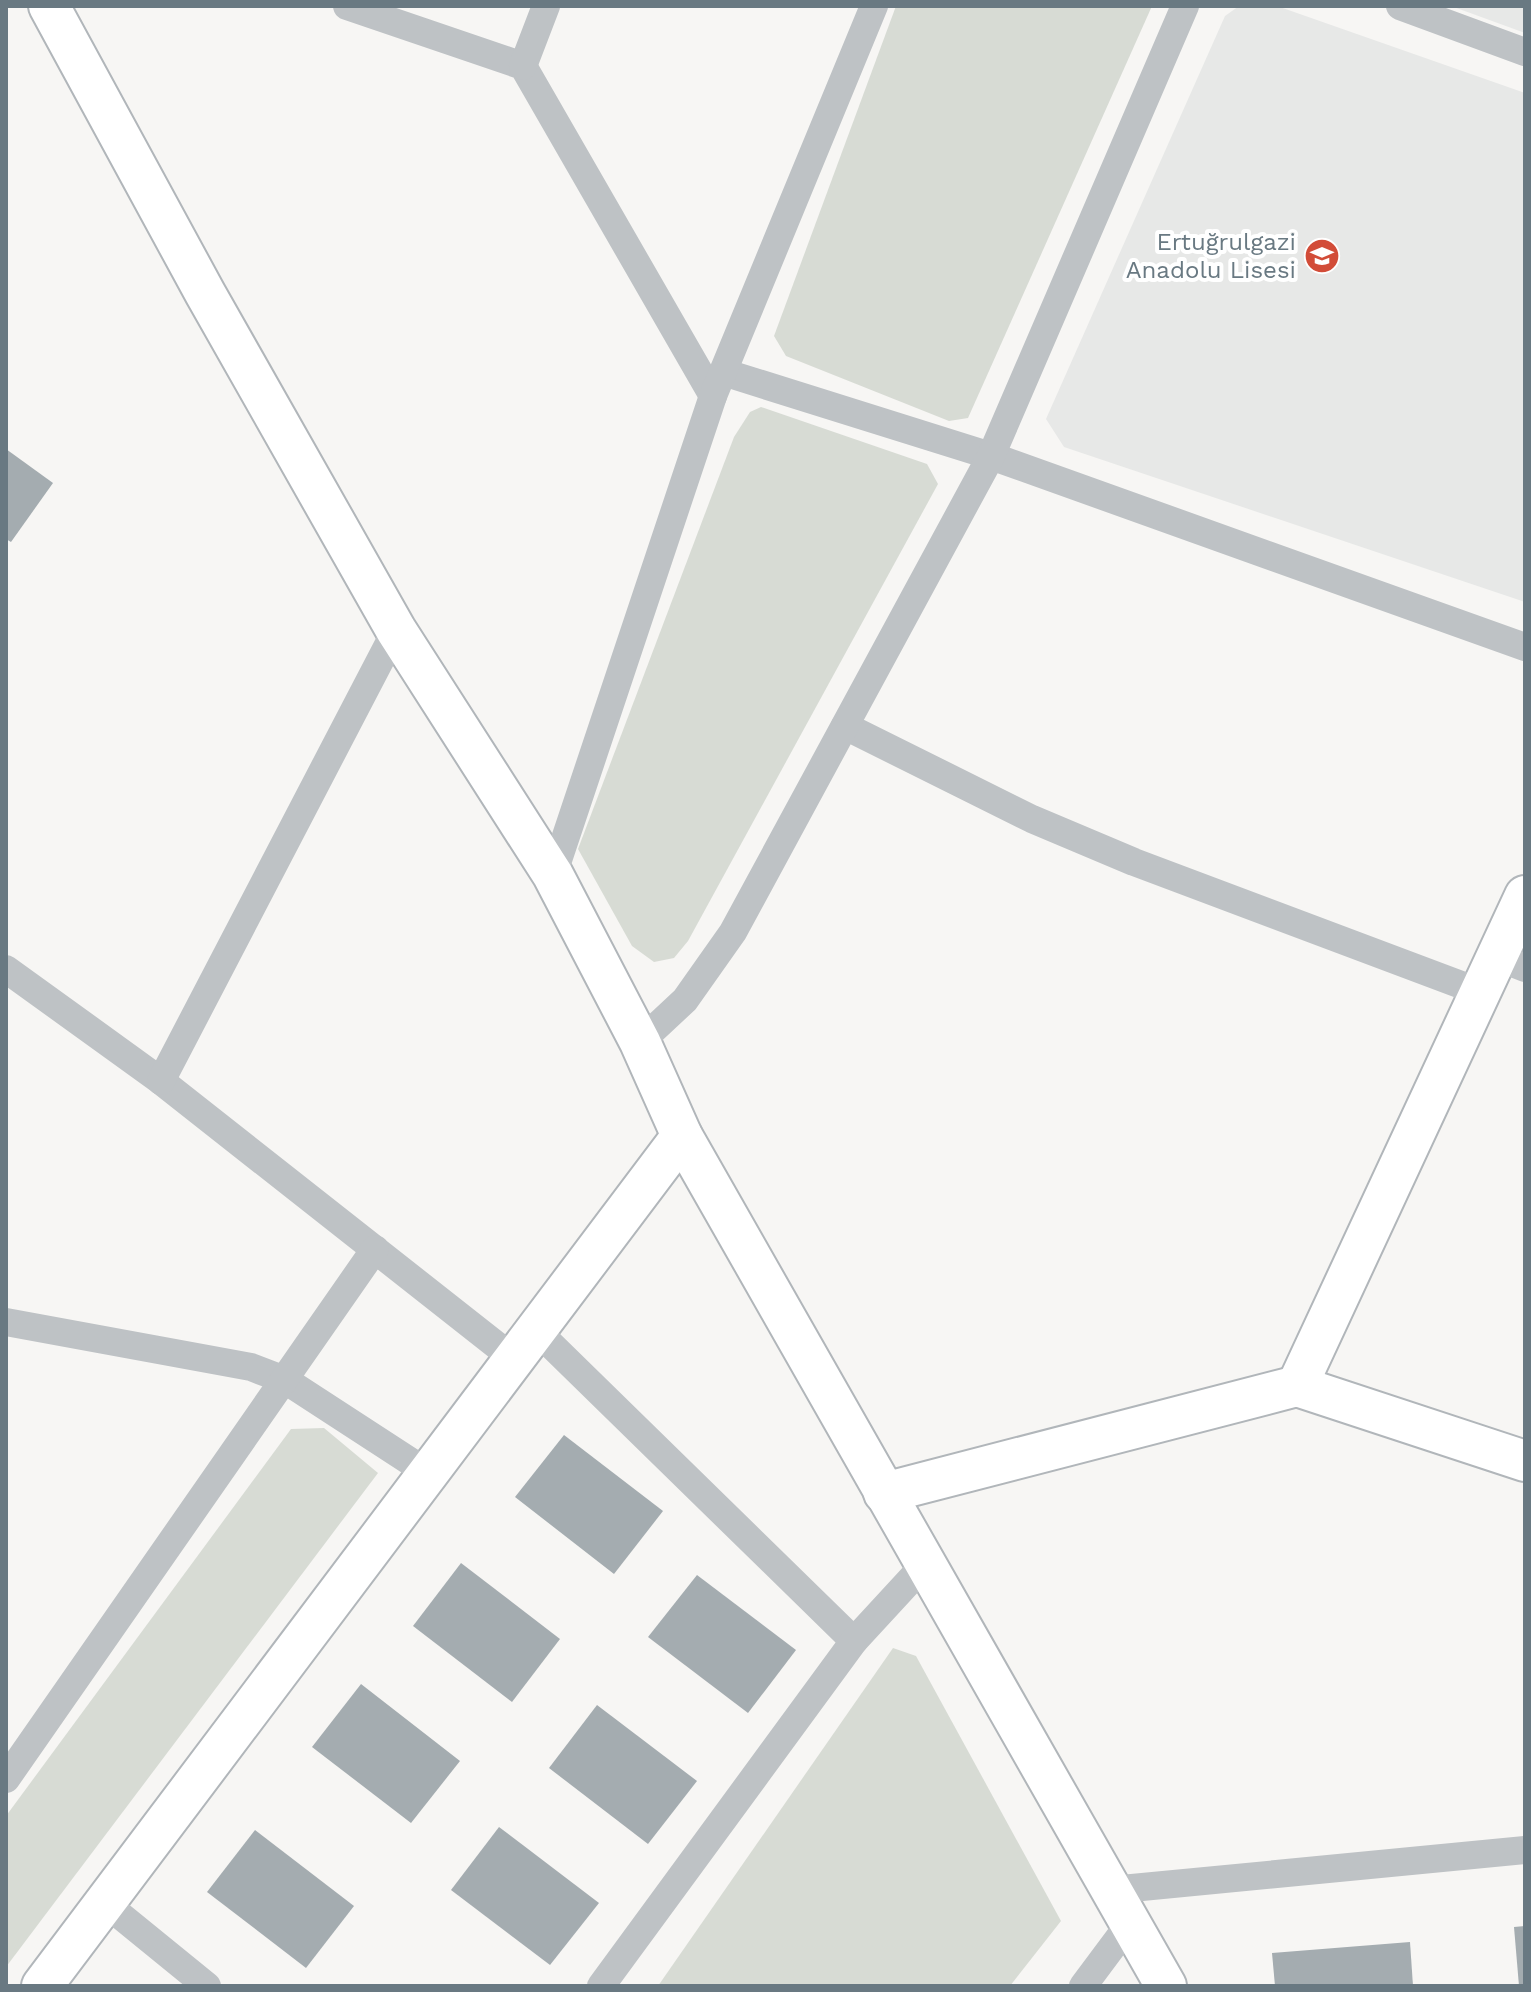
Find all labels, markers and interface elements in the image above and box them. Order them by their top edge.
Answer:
place label: Ertuğrulgazi Anadolu Lisesi [1126,228,1296,284]
school or university icon: Ertuğrulgazi Anadolu Lisesi [1303,237,1341,275]

